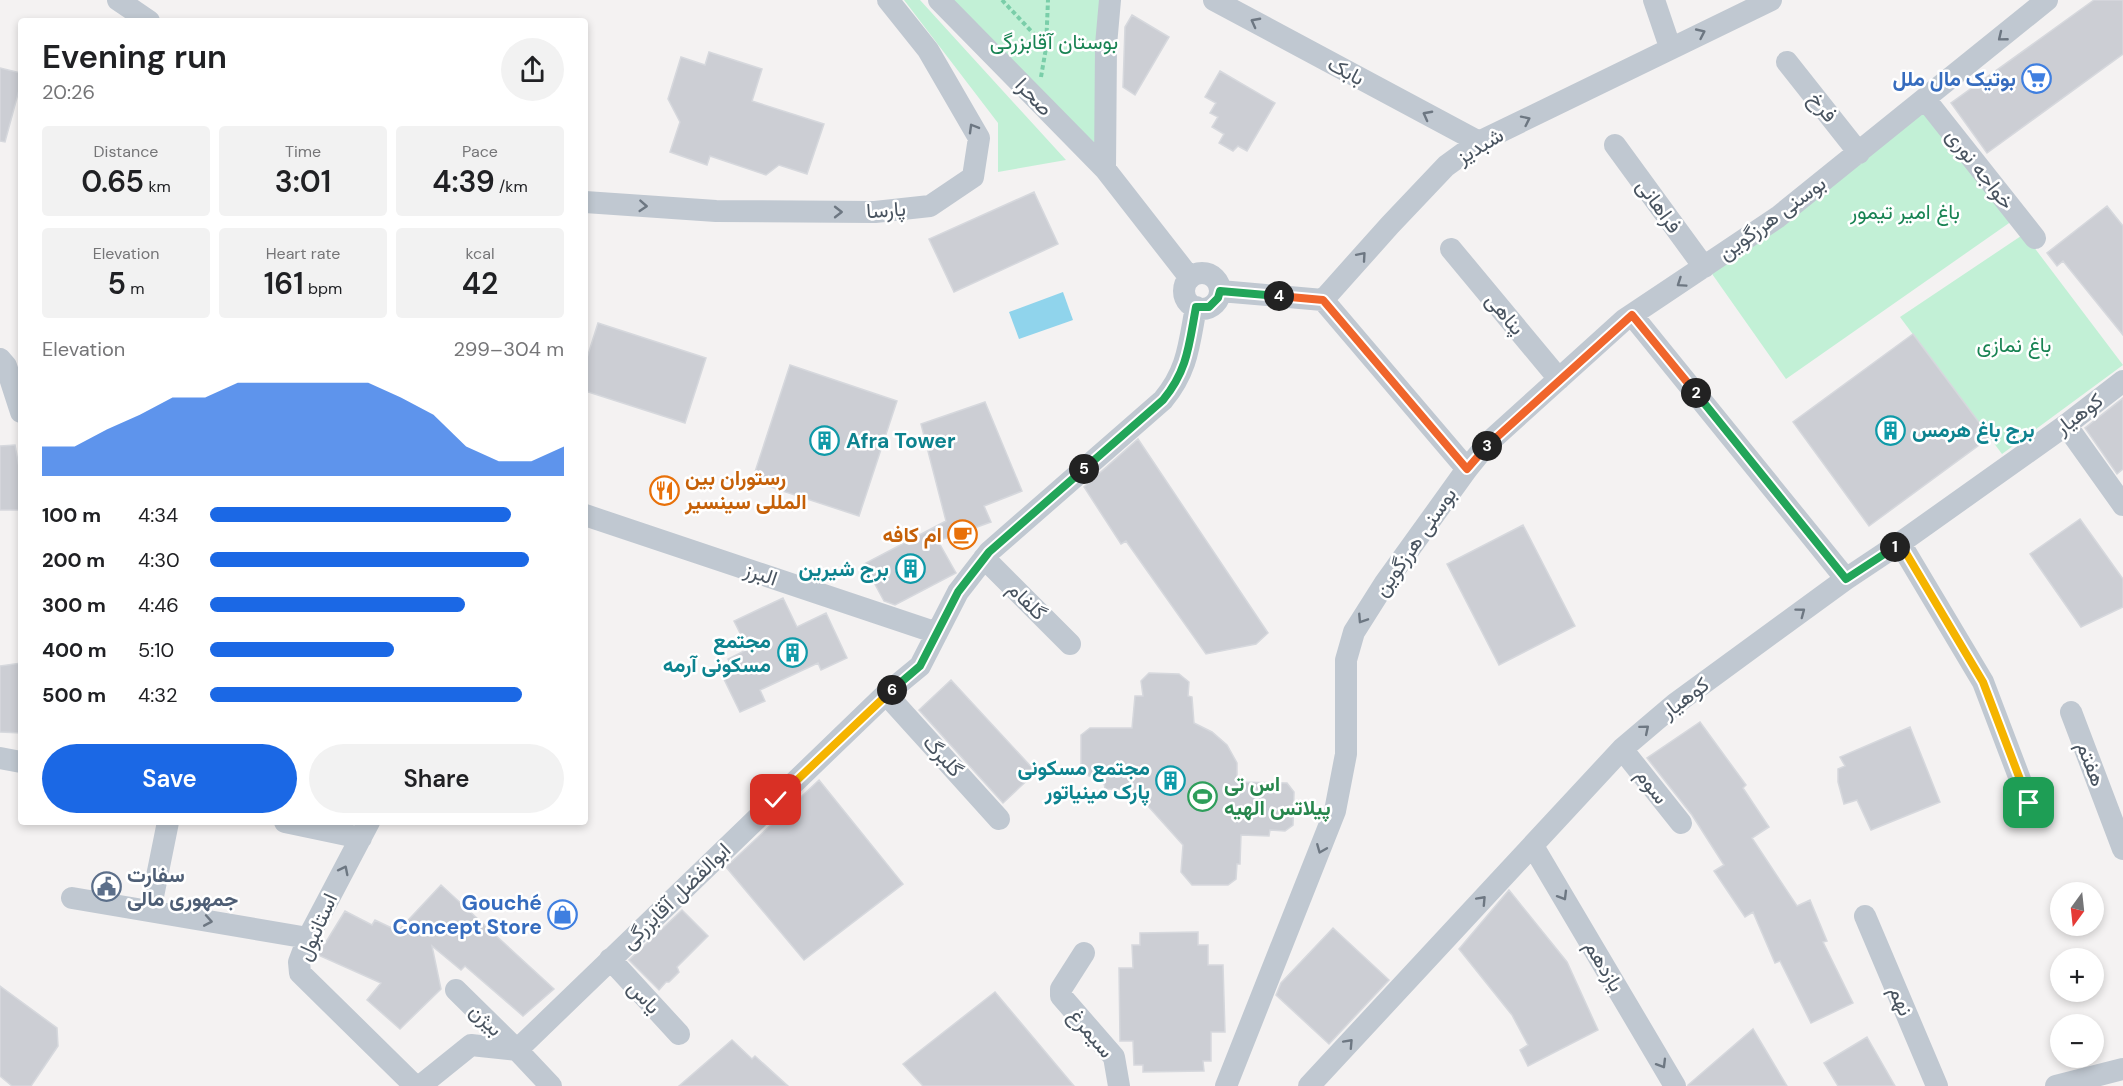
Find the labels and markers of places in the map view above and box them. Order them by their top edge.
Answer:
supermarket icon: بوتیک مال ملل [2021,63,2053,95]
place label: بوتیک مال ملل [1893,65,2016,93]
pin: 4 [1264,281,1294,311]
pin: 2 [1681,378,1711,408]
building icon: برج باغ هرمس [1875,414,1907,446]
place label: برج باغ هرمس [1912,416,2035,444]
building icon: Afra Tower [809,425,841,457]
place label: Afra Tower [846,427,956,455]
pin: 3 [1472,431,1502,461]
pin: 5 [1069,454,1099,484]
place label: رستوران بین المللی سینسیر [684,464,807,516]
restaurant icon: رستوران بین المللی سینسیر [648,474,680,506]
cafe icon: ام کافه [947,519,979,551]
place label: ام کافه [882,521,942,549]
pin: 1 [1880,532,1910,562]
building icon: برج شیرین [894,553,926,585]
place label: برج شیرین [799,555,889,583]
place label: مجتمع مسکونی آرمه [663,627,771,679]
building icon: مجتمع مسکونی آرمه [776,637,808,669]
pin: 6 [877,675,907,705]
place label: مجتمع مسکونی پارک مینیاتور [1018,754,1150,806]
building icon: مجتمع مسکونی پارک مینیاتور [1155,764,1187,796]
place label: اس تی پیلاتس الهیه [1224,770,1331,822]
pin [750,774,801,825]
pin [2003,777,2054,828]
sports icon: اس تی پیلاتس الهیه [1187,780,1219,812]
place label: سفارت جمهوری مالی [127,861,238,913]
public building icon: سفارت جمهوری مالی [90,871,122,903]
place label: Gouché Concept Store [393,889,542,941]
shop icon: Gouché Concept Store [547,899,579,931]

